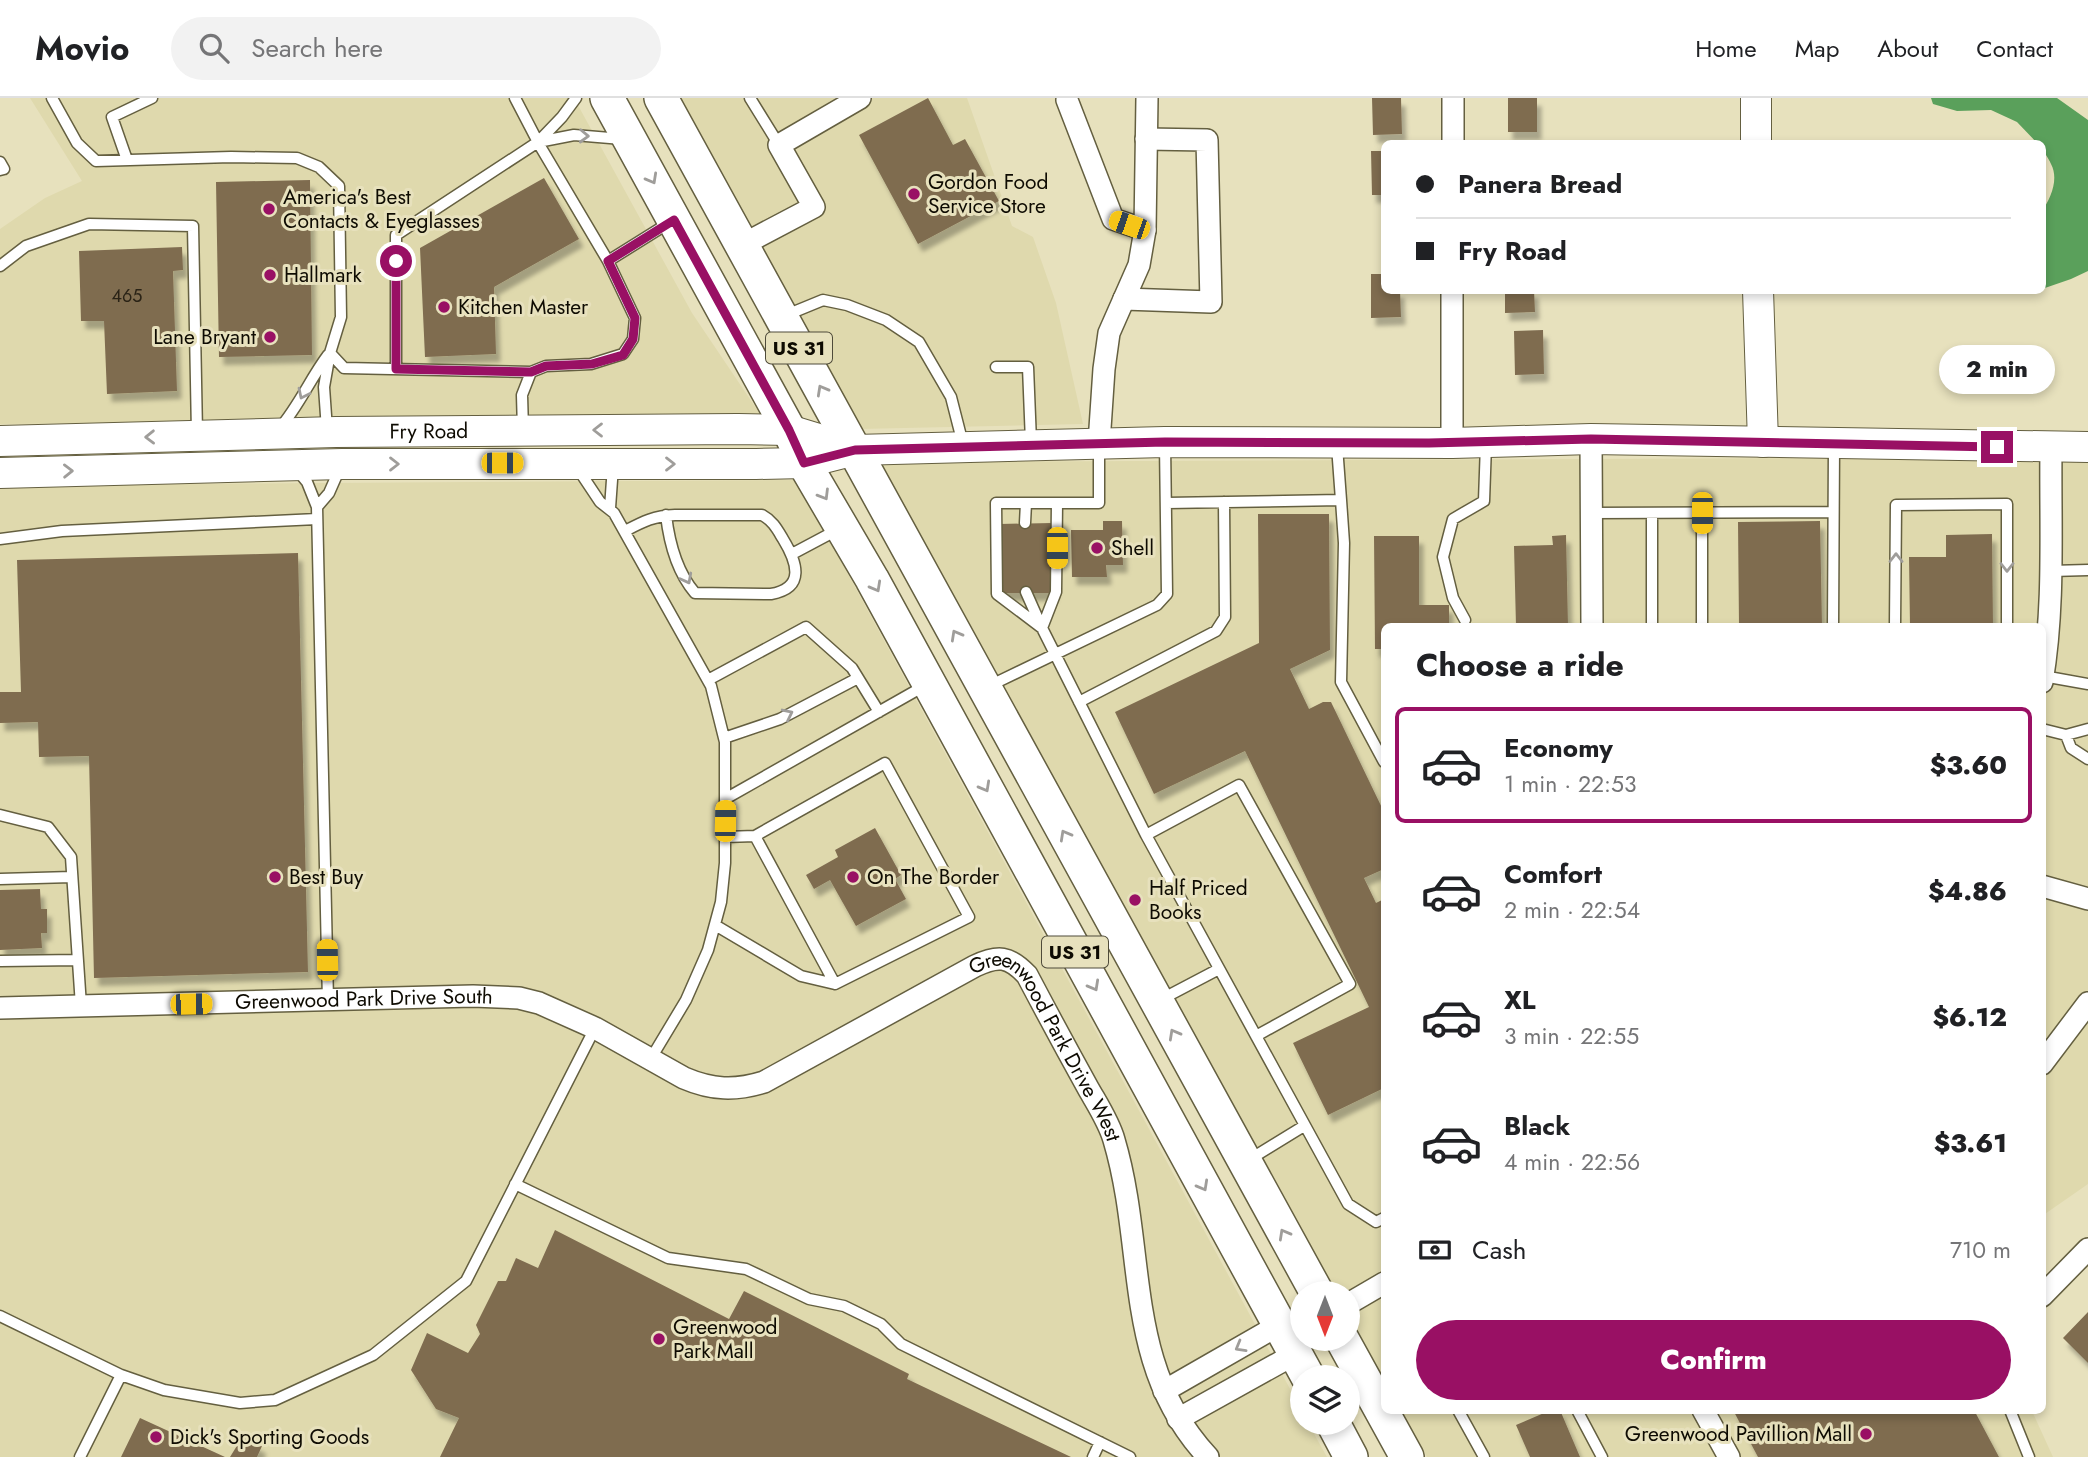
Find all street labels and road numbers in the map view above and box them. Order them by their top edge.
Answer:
road number: US 31 [766,332,832,364]
street label: Fry Road [389,416,468,447]
road number: US 31 [1042,936,1108,968]
street label: Greenwood Park Drive West [964,944,1129,1145]
street label: Greenwood Park Drive South [235,981,493,1017]

